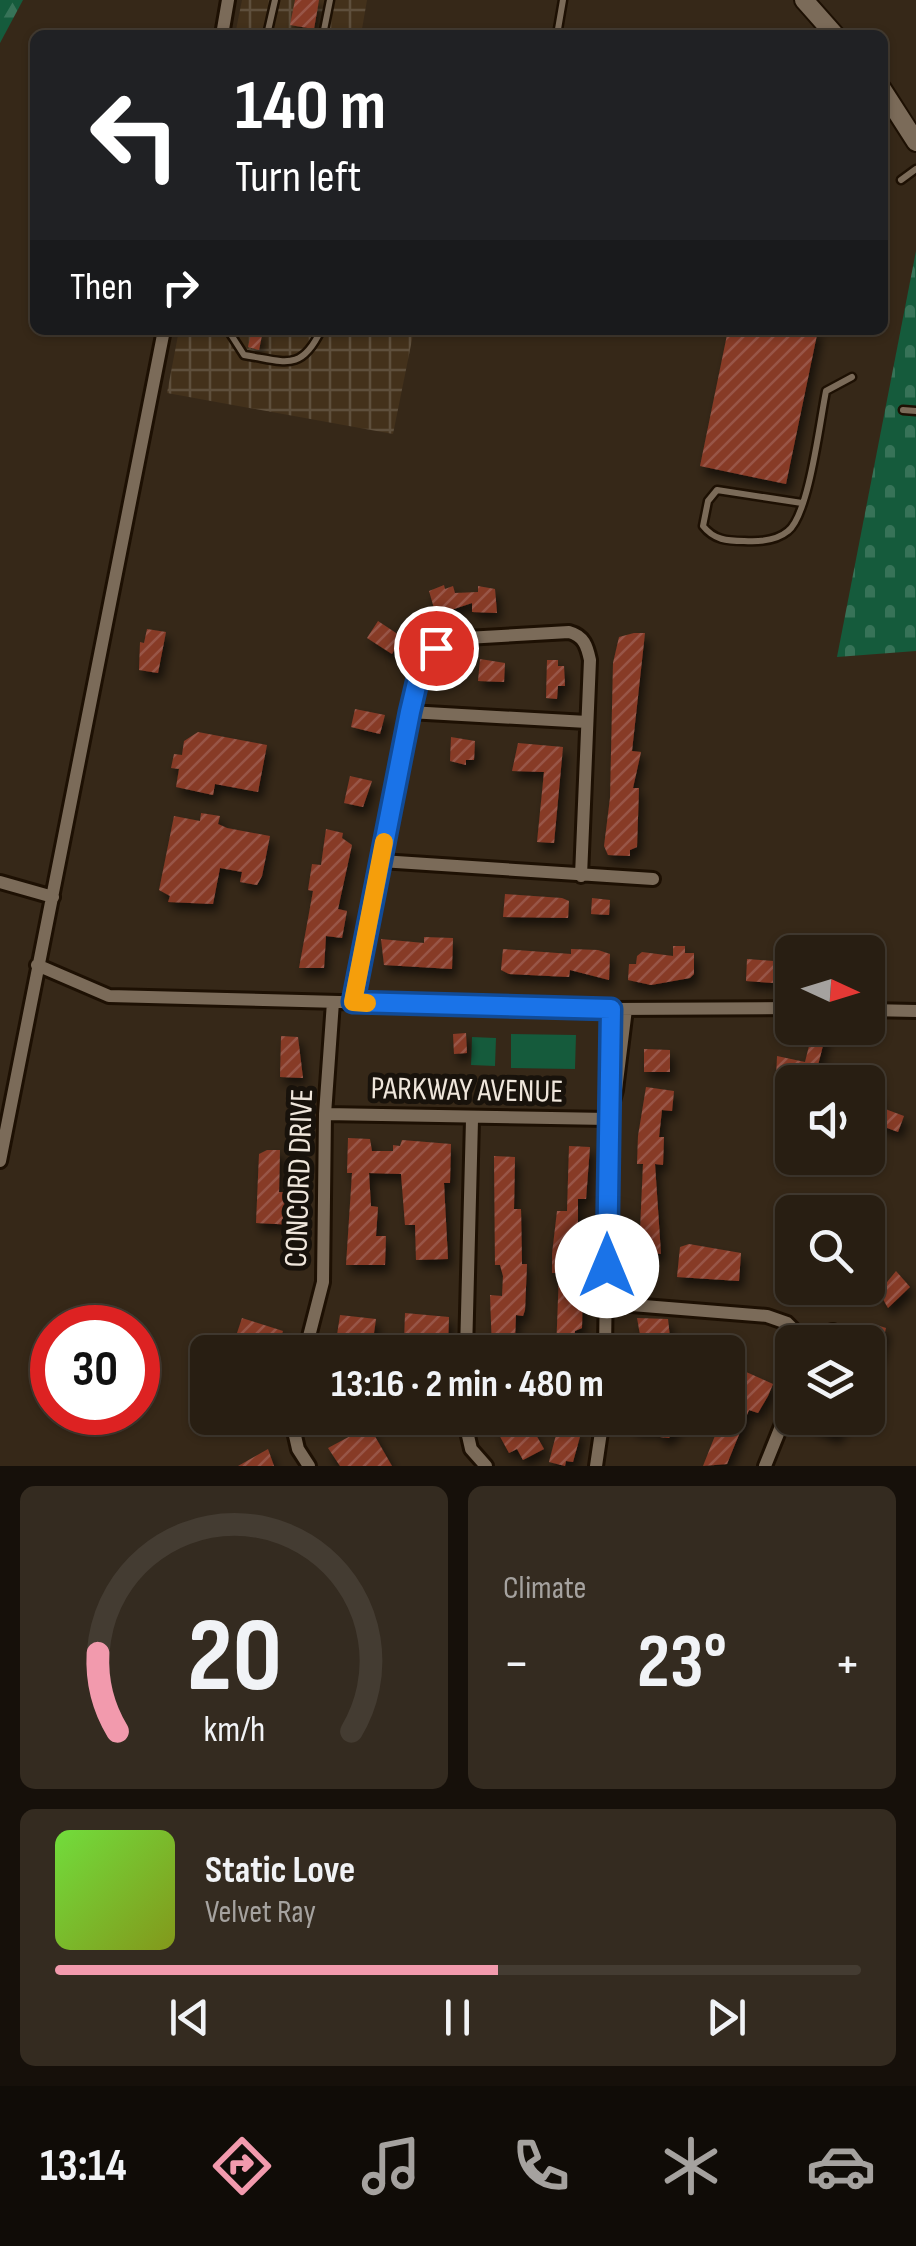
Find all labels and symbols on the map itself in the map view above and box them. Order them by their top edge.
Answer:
pin [394,606,479,691]
north arrow [775,935,885,1045]
street label: PARKWAY AVENUE [370,1069,564,1112]
street label: CONCORD DRIVE [277,1088,322,1268]
position arrow [555,1214,659,1318]
speed limit sign: 30 [30,1305,160,1435]

